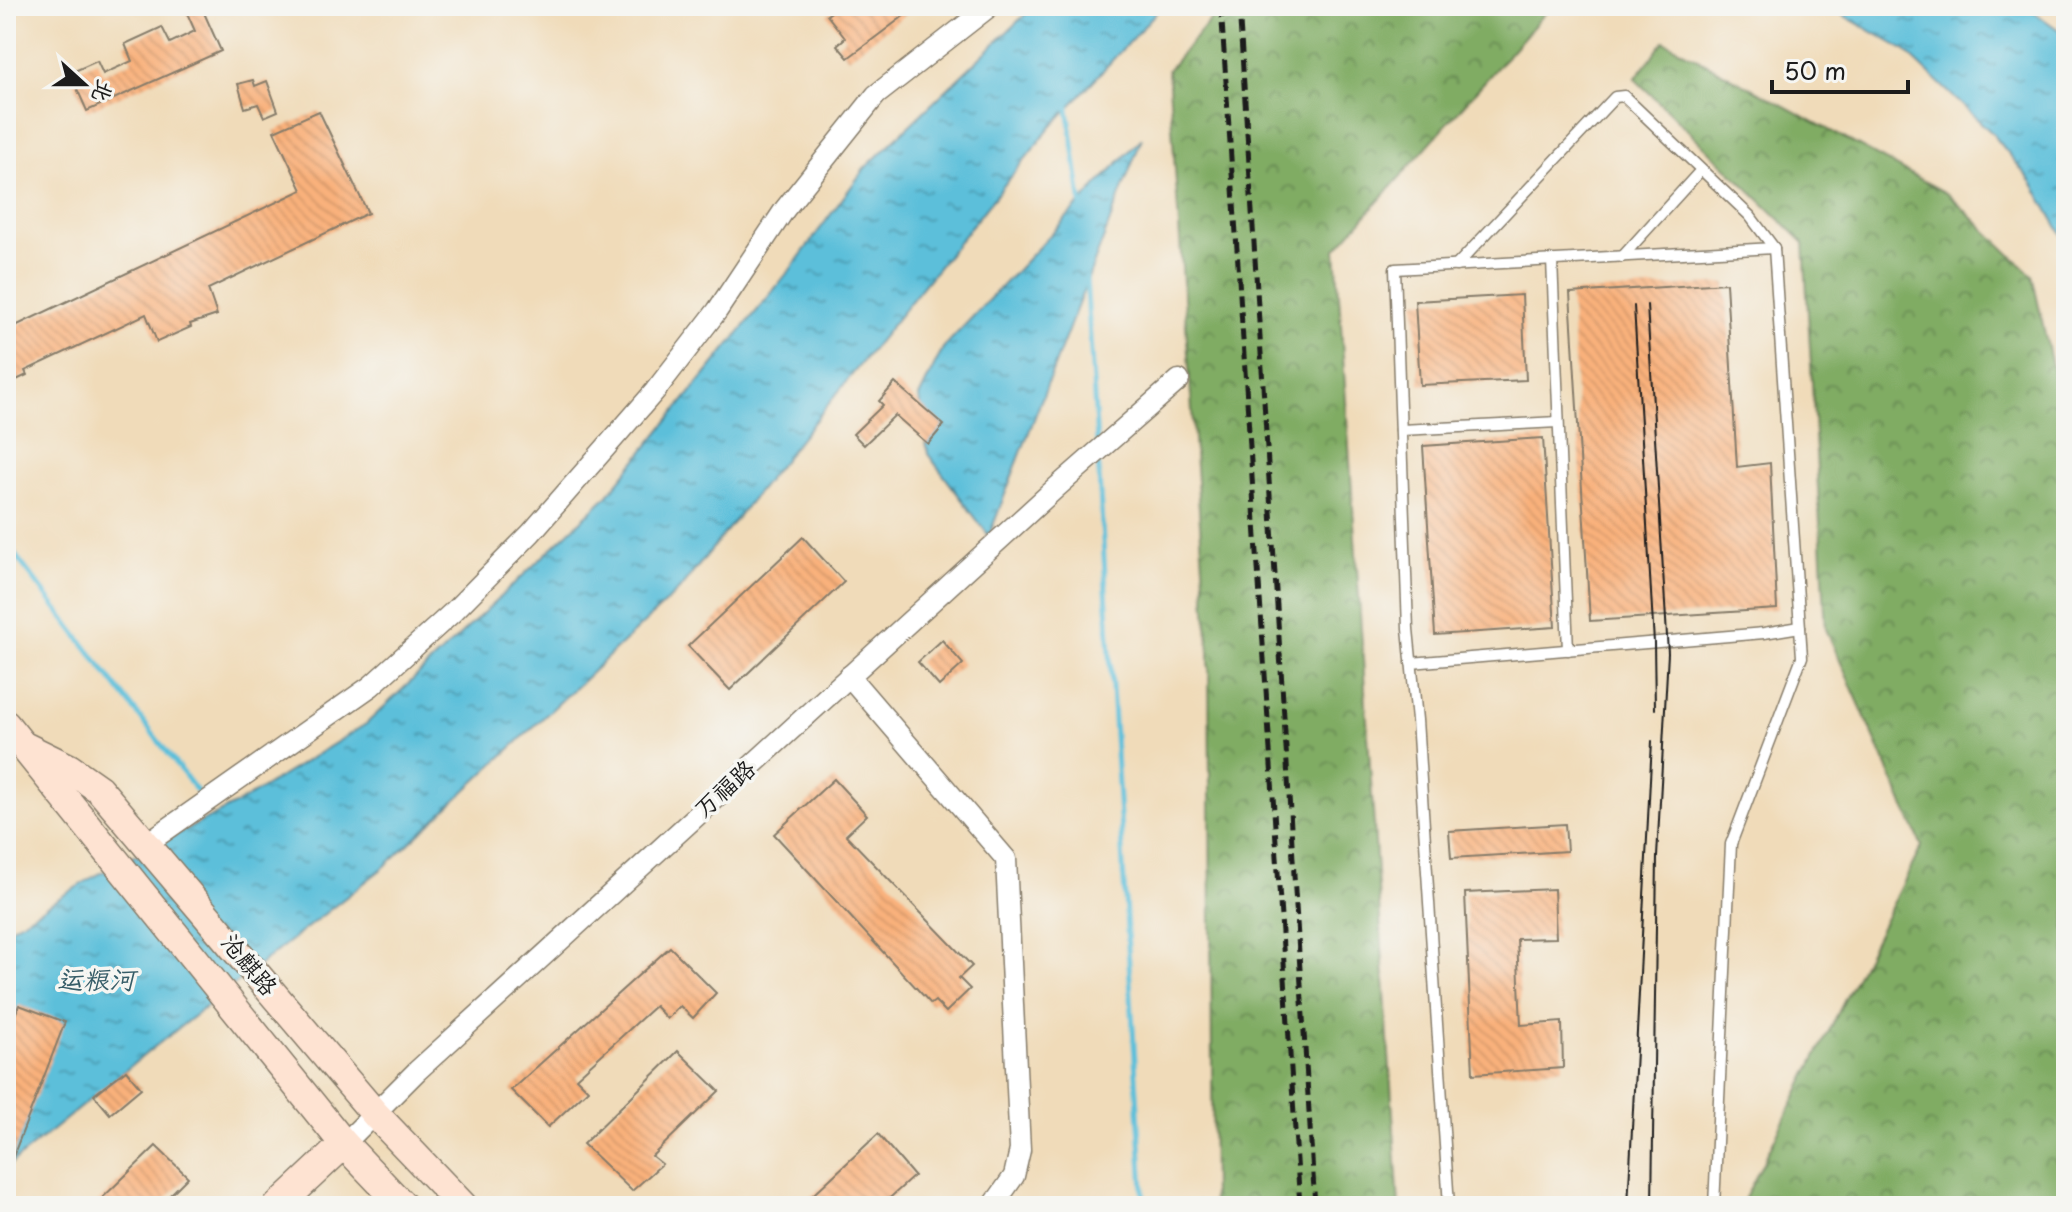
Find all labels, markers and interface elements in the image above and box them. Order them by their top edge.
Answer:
north arrow [44,44,124,124]
scale bar [1772,44,1908,94]
text: 50 m [1784,52,1846,88]
text: 北 [85,76,123,108]
street label: 万福路 [685,750,762,825]
street label: 沧麒路 [214,925,287,1003]
water label: 运粮河 [57,959,139,998]

